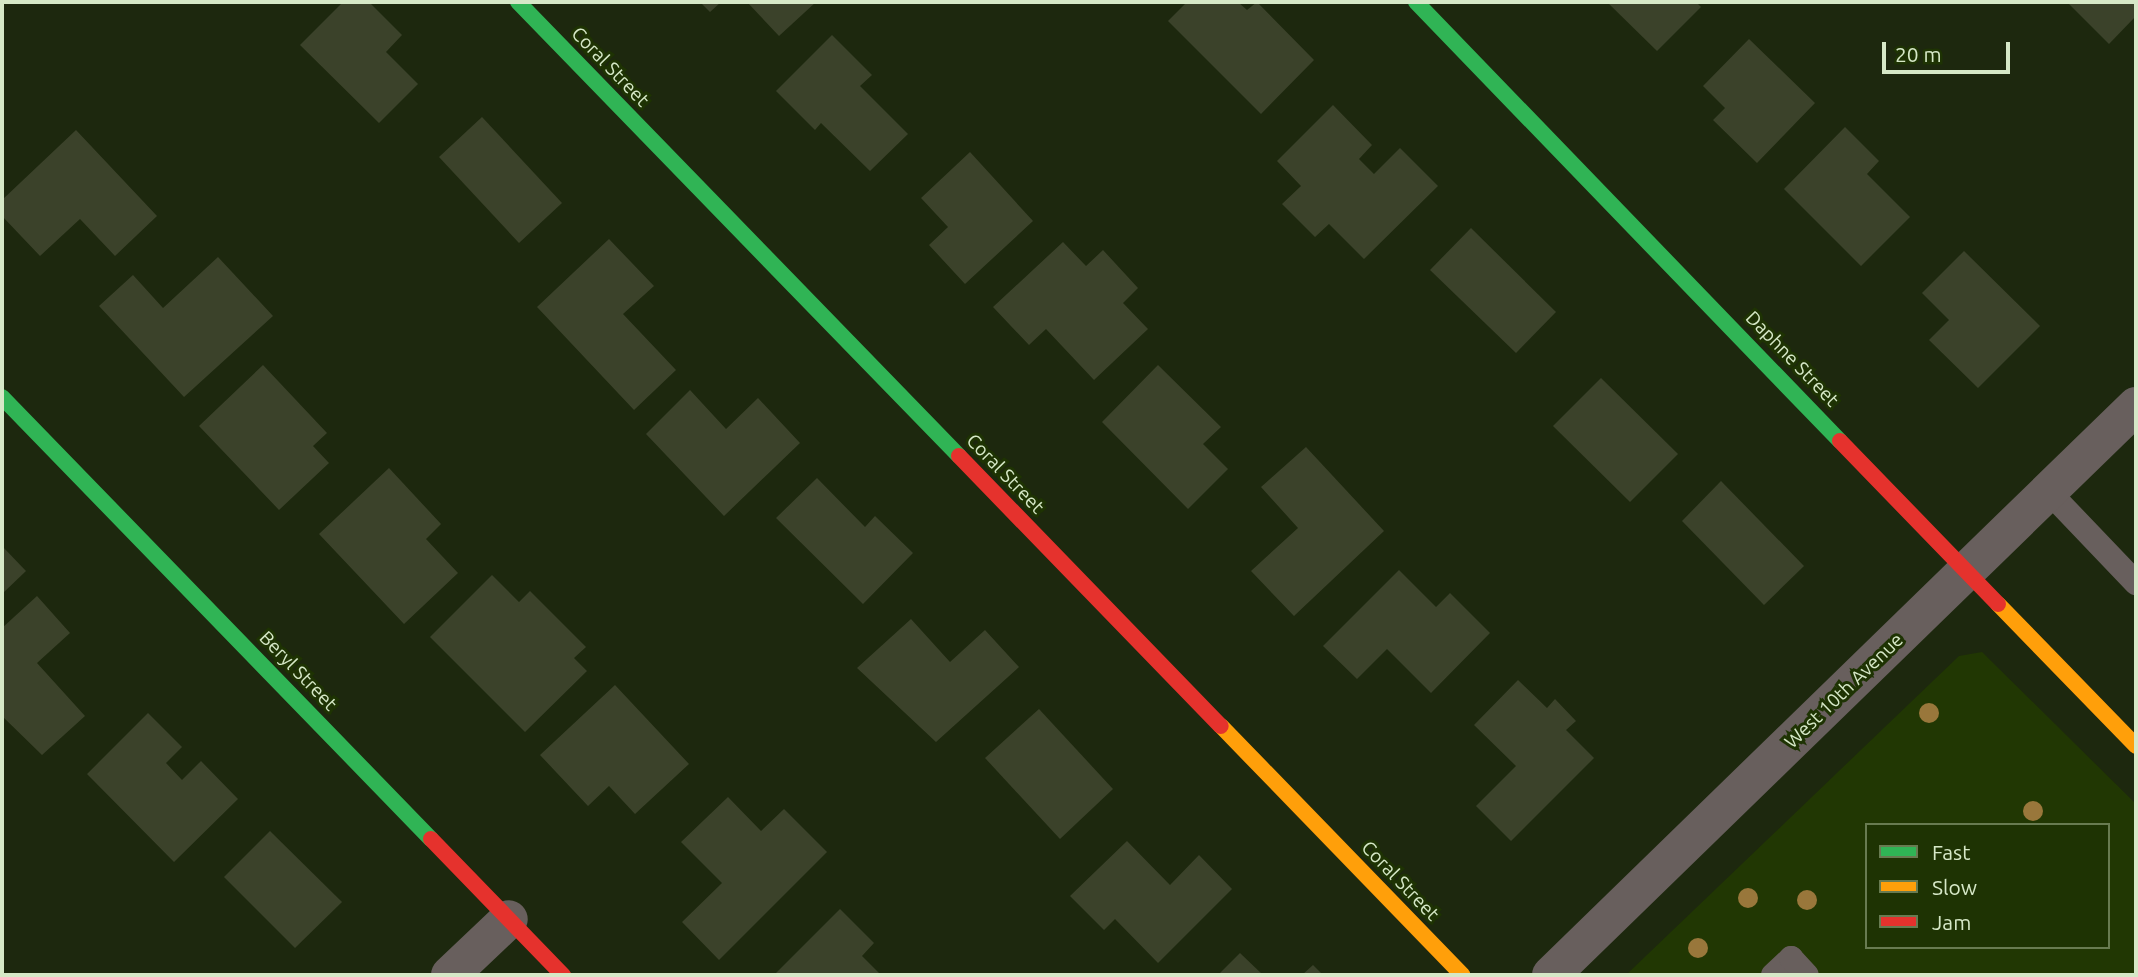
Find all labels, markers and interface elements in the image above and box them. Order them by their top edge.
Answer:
street label: Coral Street [566,22,654,112]
scale bar [1886,28,2014,72]
text: 20 m [1895,42,1942,66]
street label: Daphne Street [1741,307,1843,411]
street label: Coral Street [961,429,1049,519]
street label: Beryl Street [254,626,342,716]
street label: West 10th Avenue [1780,629,1908,753]
legend [1865,823,2110,949]
street label: Coral Street [1356,836,1444,926]
text: Fast [1932,840,1970,864]
text: Slow [1932,875,1977,899]
text: Jam [1932,910,1971,934]

